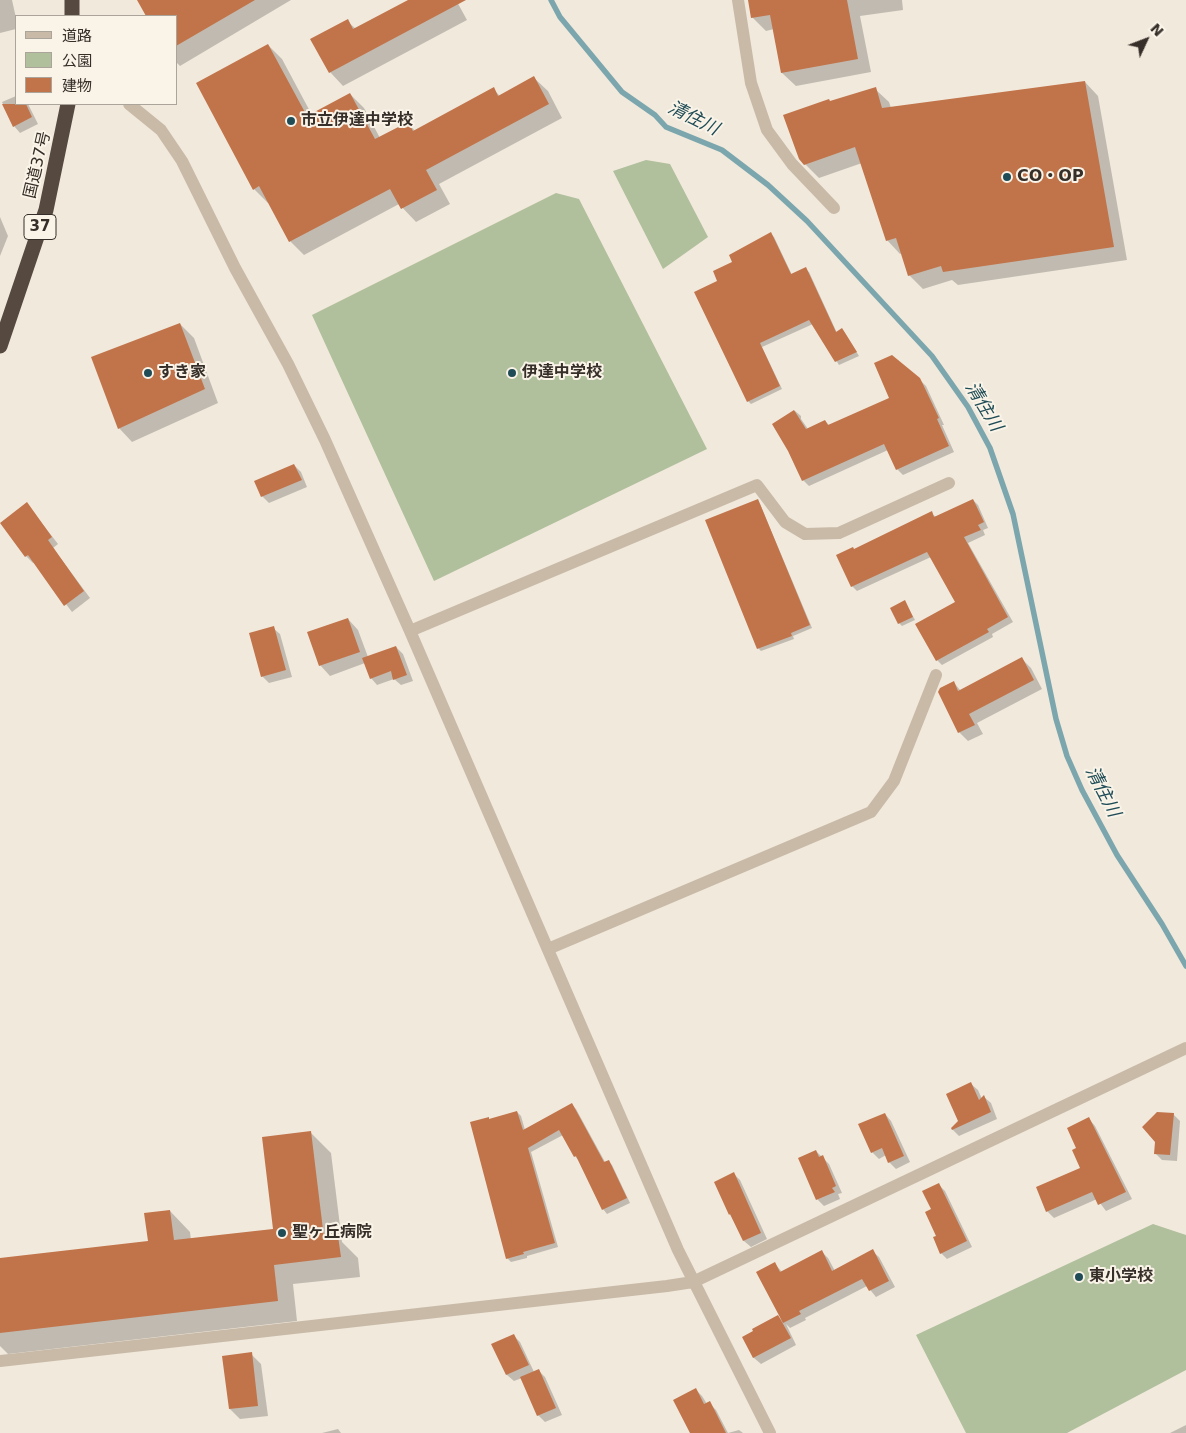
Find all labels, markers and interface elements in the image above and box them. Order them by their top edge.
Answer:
legend [15,15,178,105]
north arrow [1121,15,1171,65]
text: N [1147,20,1167,40]
text: 道路 [62,27,92,45]
text: 公園 [62,52,92,70]
text: 建物 [62,77,92,95]
water label: 清住川 [664,97,722,141]
place label: 市立伊達中学校 [301,111,413,131]
marker: 市立伊達中学校 [285,115,297,127]
street label: 国道37号 [21,130,55,200]
place label: CO・OP [1017,167,1084,187]
marker: CO・OP [1001,171,1013,183]
road number: 37 [24,214,56,240]
place label: すき家 [158,363,206,383]
place label: 伊達中学校 [522,363,602,383]
marker: すき家 [142,367,154,379]
marker: 伊達中学校 [506,367,518,379]
water label: 清住川 [960,378,1006,436]
water label: 清住川 [1080,763,1124,821]
place label: 聖ヶ丘病院 [292,1223,372,1243]
marker: 聖ヶ丘病院 [276,1227,288,1239]
place label: 東小学校 [1089,1267,1153,1287]
marker: 東小学校 [1073,1271,1085,1283]

